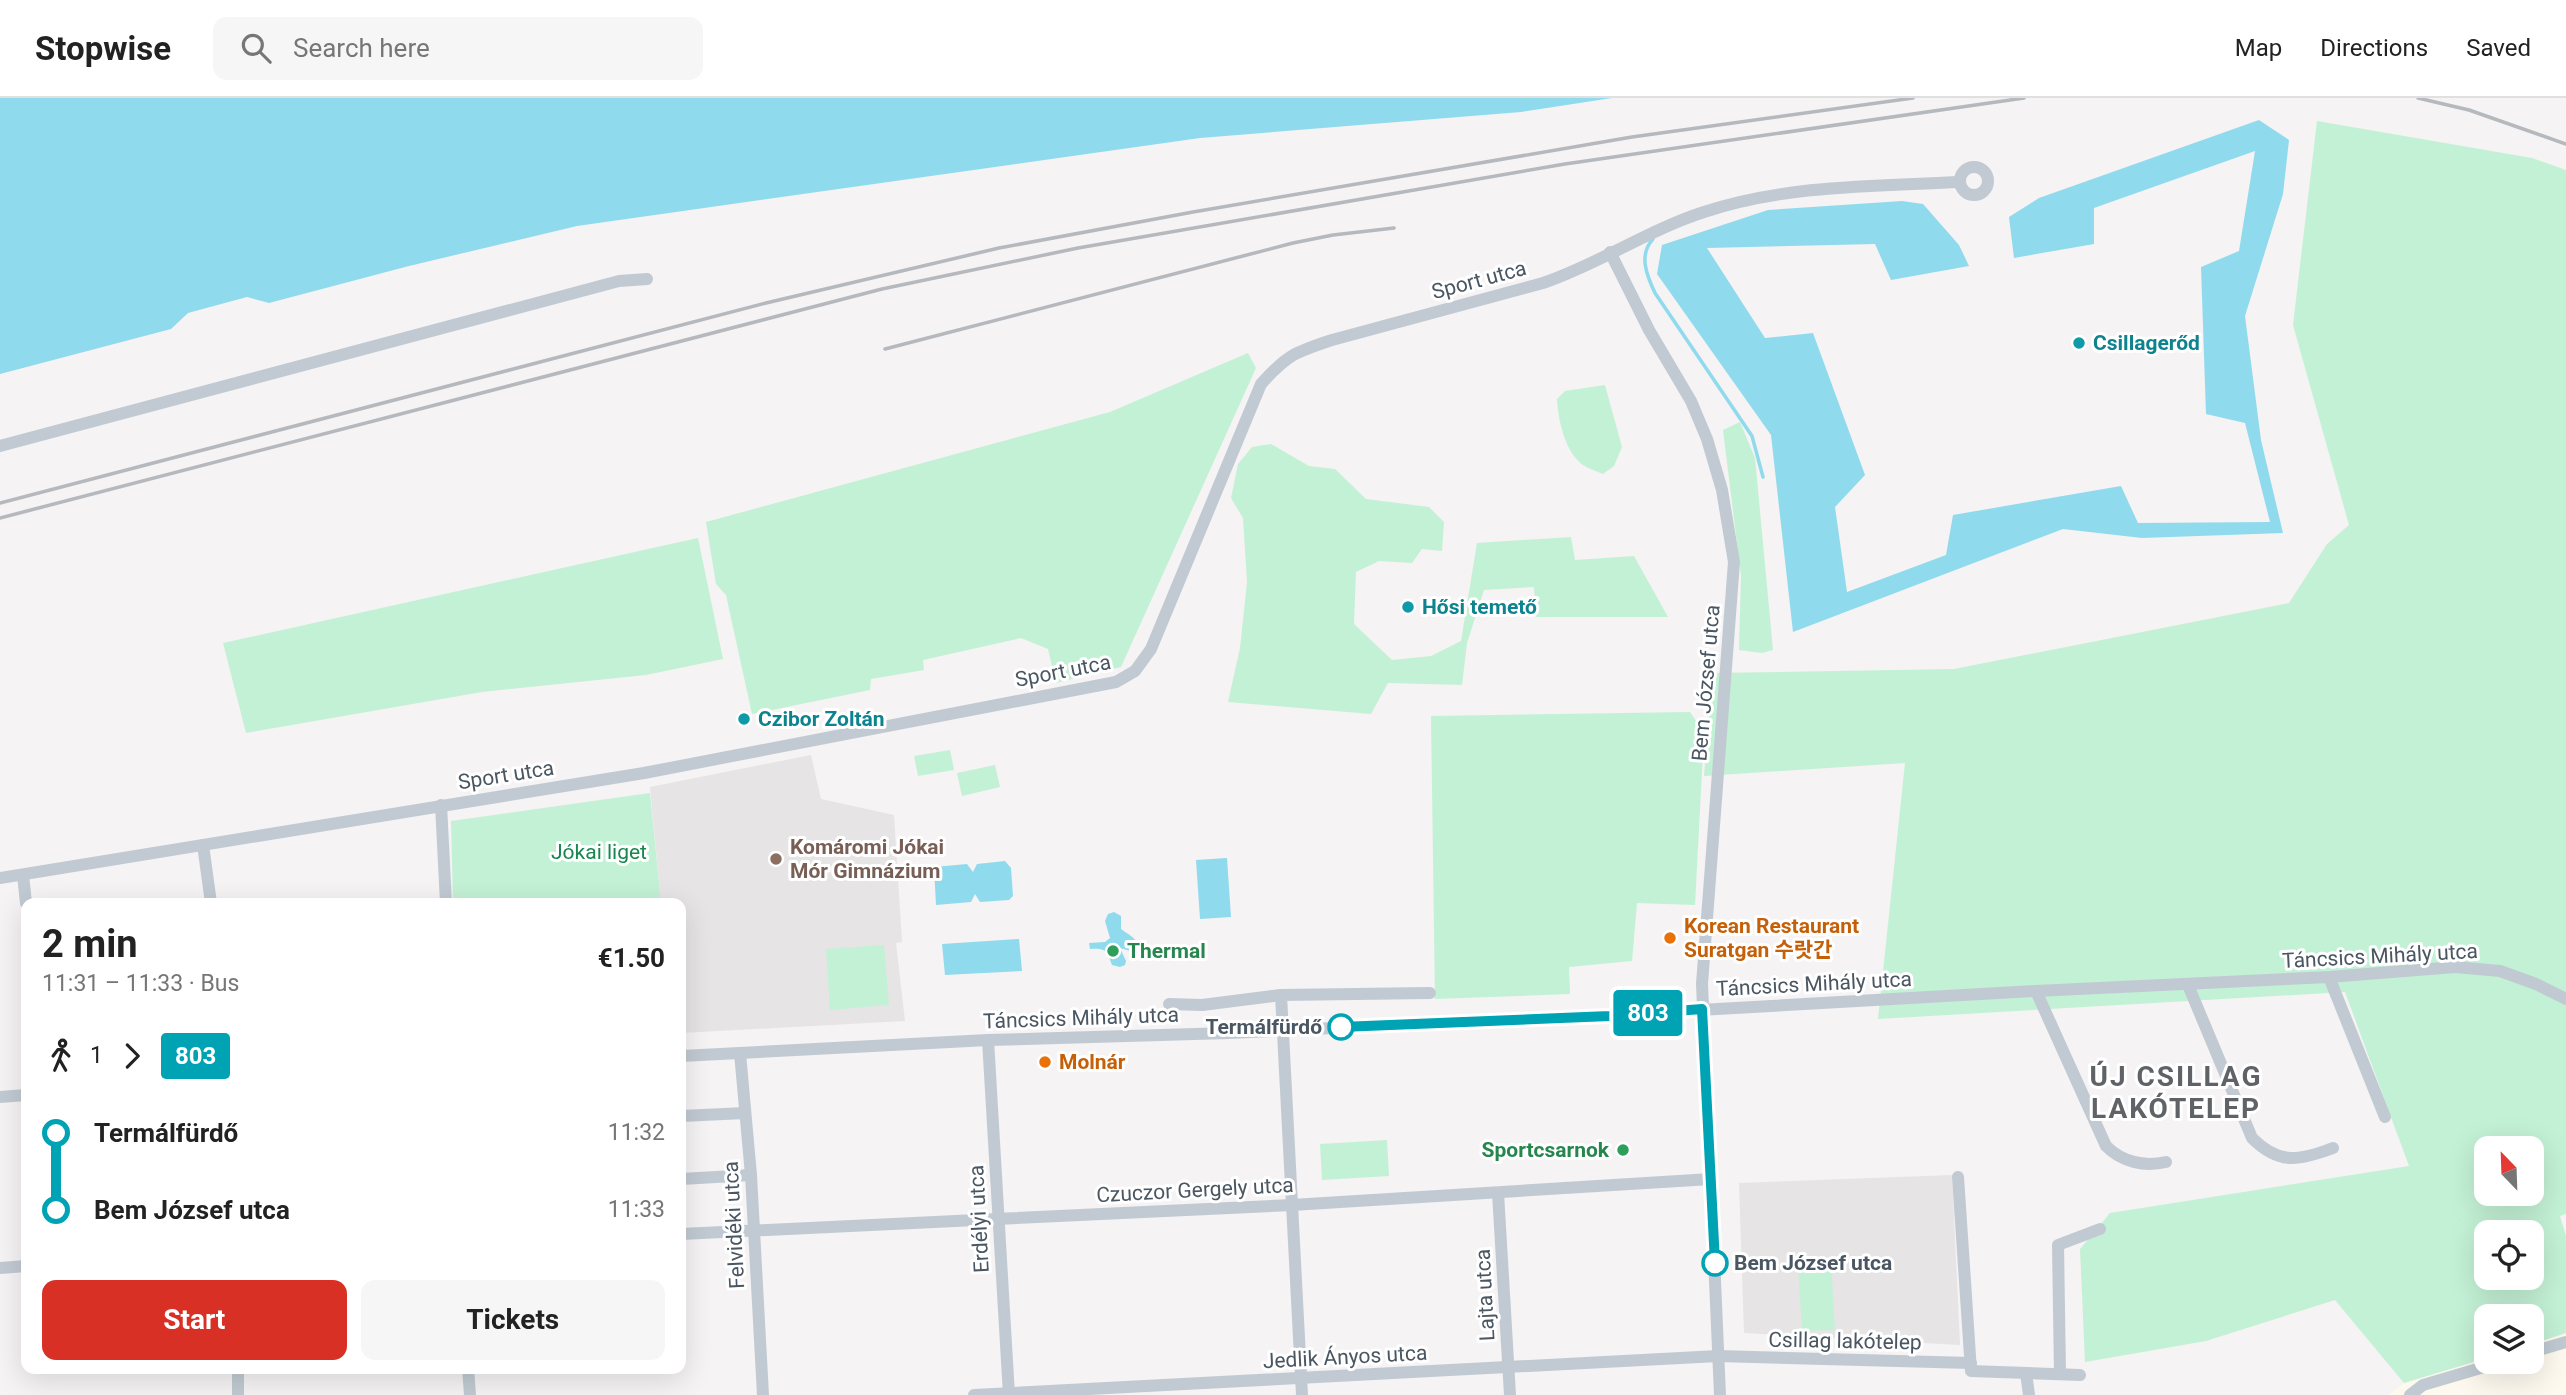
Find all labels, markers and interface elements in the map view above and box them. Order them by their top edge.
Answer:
search box [213,17,703,80]
text: Stopwise [35,29,171,68]
icon: search [237,29,275,67]
text: Search here [293,33,430,63]
text: Map [2235,34,2282,62]
text: Directions [2320,34,2428,62]
text: Saved [2466,34,2531,62]
street label: Sport utca [1429,256,1529,304]
place label: Csillagerőd [2093,331,2200,355]
marker: Csillagerőd [2071,335,2087,351]
place label: Hősi temető [1422,595,1537,619]
marker: Hősi temető [1400,599,1416,615]
street label: Bem József utca [1687,604,1725,762]
street label: Sport utca [1013,650,1113,692]
place label: Czibor Zoltán [758,707,885,731]
marker: Czibor Zoltán [736,711,752,727]
street label: Sport utca [456,756,556,794]
place label: Komáromi Jókai Mór Gimnázium [790,835,944,883]
park label: Jókai liget [551,840,647,864]
marker: Komáromi Jókai Mór Gimnázium [768,851,784,867]
place label: Korean Restaurant Suratgan 수랏간 [1684,914,1859,962]
text: 2 min [42,922,138,966]
marker: Korean Restaurant Suratgan 수랏간 [1662,930,1678,946]
place label: Thermal [1127,939,1206,963]
street label: Táncsics Mihály utca [2282,939,2478,973]
text: €1.50 [598,943,665,973]
marker: Thermal [1105,943,1121,959]
street label: Táncsics Mihály utca [1716,967,1912,1001]
text: 11:31 – 11:33 · Bus [42,970,239,997]
line badge: 803 [1608,990,1688,1036]
text: 803 [1627,999,1669,1027]
street label: Táncsics Mihály utca [983,1003,1179,1033]
marker: Termálfürdő [1328,1014,1354,1040]
place label: Termálfürdő [1205,1015,1322,1039]
icon: walk [42,1037,80,1075]
icon: forward [113,1037,151,1075]
text: 1 [90,1042,103,1069]
text: 803 [175,1042,216,1070]
place label: Molnár [1059,1050,1126,1074]
marker: Molnár [1037,1054,1053,1070]
district label: ÚJ CSILLAG LAKÓTELEP [2089,1060,2263,1125]
text: Termálfürdő [94,1118,238,1148]
text: 11:32 [608,1119,665,1146]
north arrow [2474,1136,2544,1206]
map controls [2474,1136,2544,1374]
place label: Sportcsarnok [1482,1138,1610,1162]
marker: Sportcsarnok [1615,1142,1631,1158]
street label: Felvidéki utca [719,1161,749,1289]
street label: Erdélyi utca [964,1164,994,1274]
street label: Czuczor Gergely utca [1096,1173,1294,1207]
text: Bem József utca [94,1195,290,1225]
text: 11:33 [608,1196,665,1223]
button: locate [2474,1220,2544,1290]
street label: Lajta utca [1471,1248,1499,1342]
marker: Bem József utca [1702,1250,1728,1276]
place label: Bem József utca [1734,1251,1892,1275]
button: Start [42,1280,347,1360]
button: Tickets [361,1280,665,1360]
button: layers [2474,1304,2544,1374]
street label: Csillag lakótelep [1768,1328,1922,1354]
street label: Jedlik Ányos utca [1262,1341,1428,1373]

